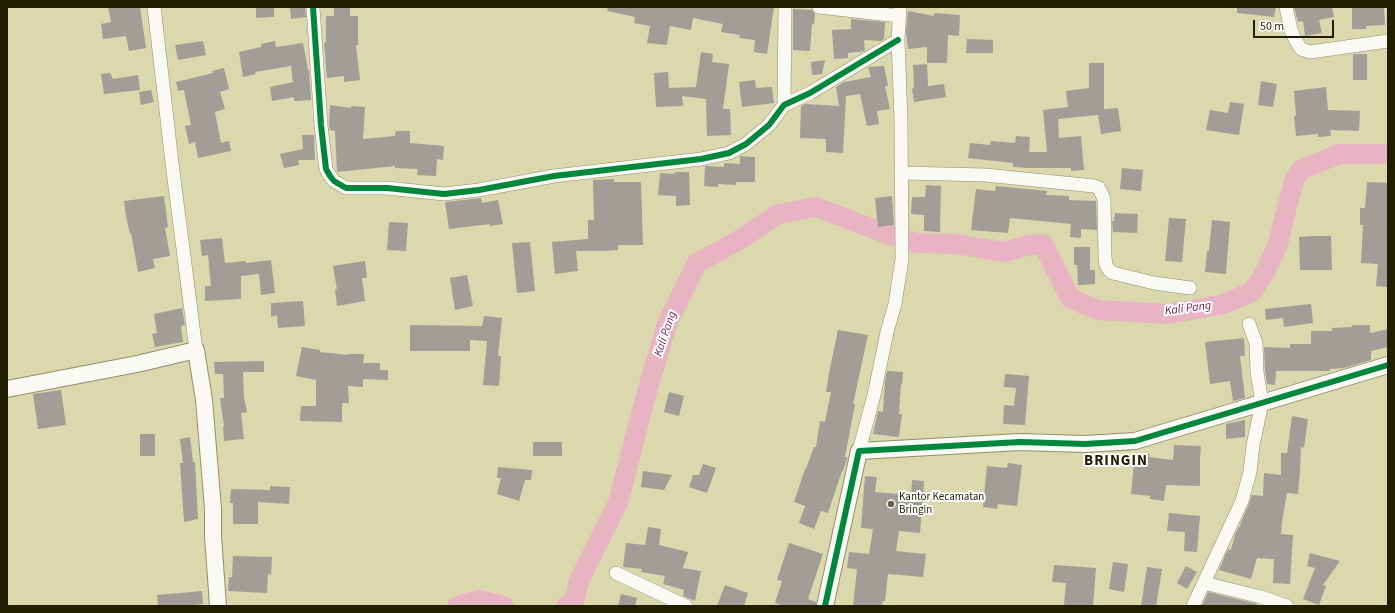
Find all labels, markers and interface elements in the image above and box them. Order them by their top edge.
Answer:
scale bar [1255,12,1336,38]
text: 50 m [1260,18,1284,35]
water label: Kali Pang [1164,299,1212,319]
water label: Kali Pang [652,310,680,358]
district label: BRINGIN [1084,453,1148,471]
place label: Kantor Kecamatan Bringin [899,491,984,517]
marker: Kantor Kecamatan Bringin [886,499,896,509]

